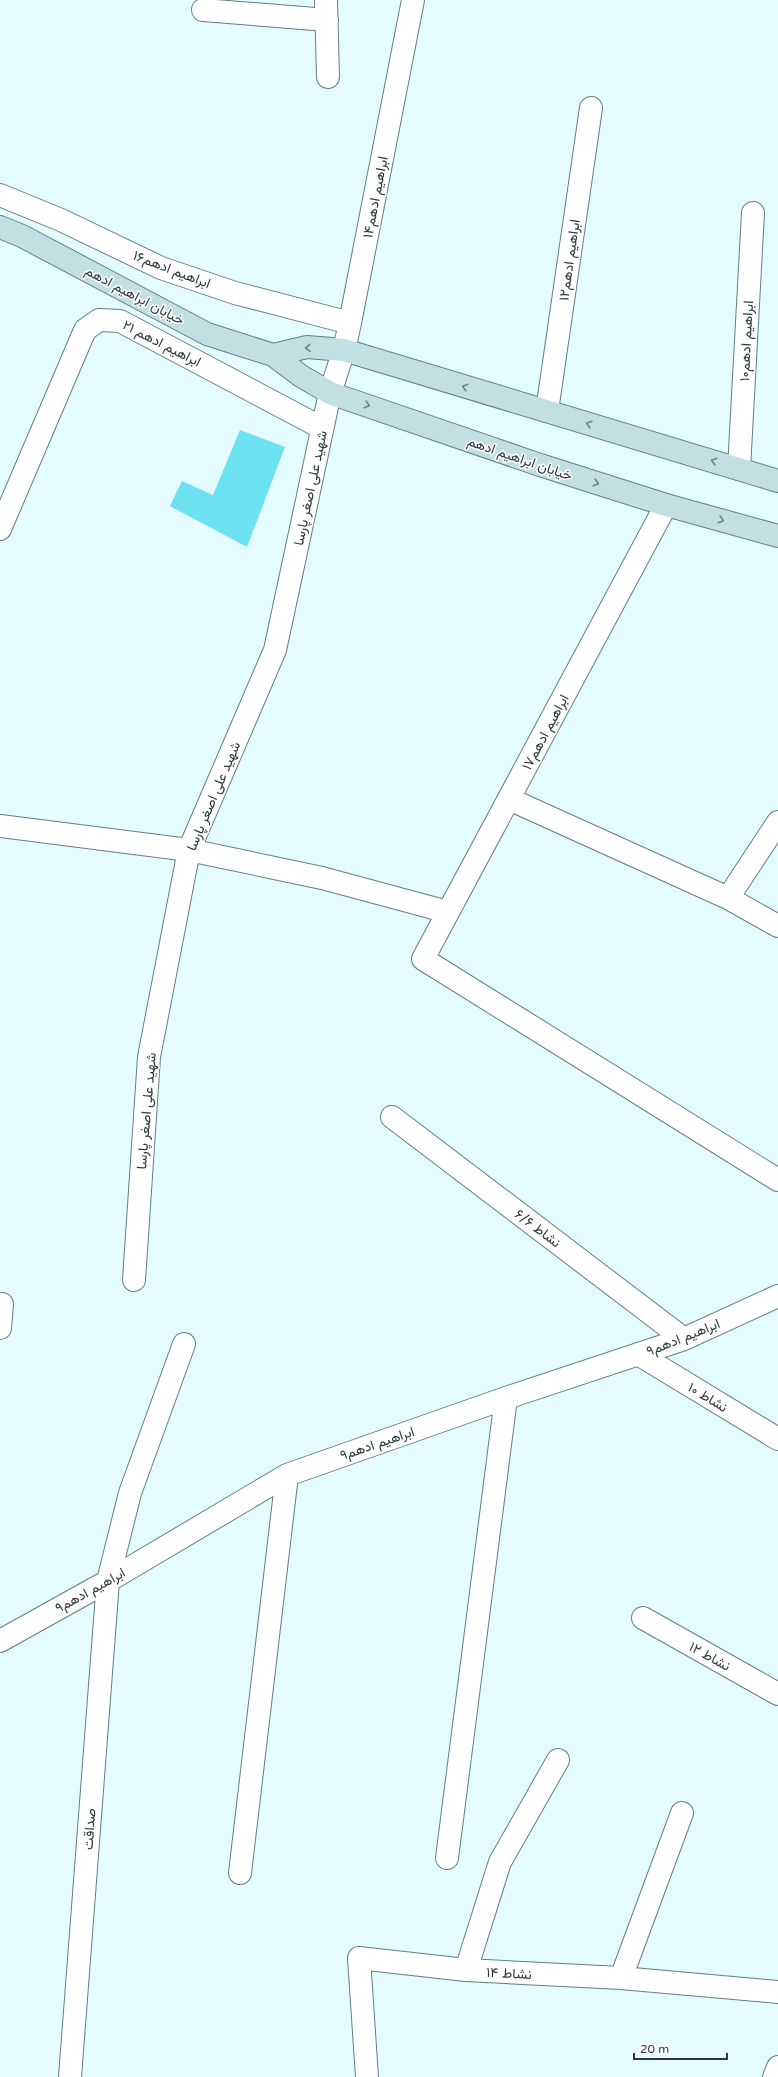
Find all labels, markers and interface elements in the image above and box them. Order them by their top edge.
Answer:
street label: ابراهیم ادهم۱۴ [359,155,392,239]
street label: ابراهیم ادهم۱۲ [555,218,584,302]
street label: ابراهیم ادهم۱۶ [131,247,213,292]
street label: خیابان ابراهیم ادهم [82,262,187,329]
street label: ابراهیم ادهم۱۰ [736,300,757,382]
street label: ابراهیم ادهم ۲۱ [120,316,204,371]
one-way arrow [305,344,311,353]
one-way arrow [462,383,469,392]
one-way arrow [363,401,370,409]
one-way arrow [586,420,593,429]
street label: شهید علی اصغر پارسا [290,429,332,547]
street label: خیابان ابراهیم ادهم [465,433,575,484]
one-way arrow [711,457,718,466]
one-way arrow [593,478,600,487]
one-way arrow [717,515,724,524]
street label: ابراهیم ادهم۱۷ [518,691,572,773]
street label: شهید علی اصغر پارسا [183,739,245,854]
street label: شهید علی اصغر پارسا [133,1052,161,1170]
street label: نشاط ۶/۶ [511,1206,564,1251]
street label: ابراهیم ادهم۹ [644,1315,722,1360]
street label: نشاط ۱۰ [685,1379,731,1416]
street label: ابراهیم ادهم۹ [338,1423,417,1464]
street label: ابراهیم ادهم۹ [52,1564,128,1617]
street label: نشاط ۱۲ [686,1638,733,1675]
street label: صداقت [80,1807,99,1850]
street label: نشاط ۱۴ [486,1964,532,1983]
scale bar [634,2035,727,2061]
text: 20 m [640,2042,669,2056]

